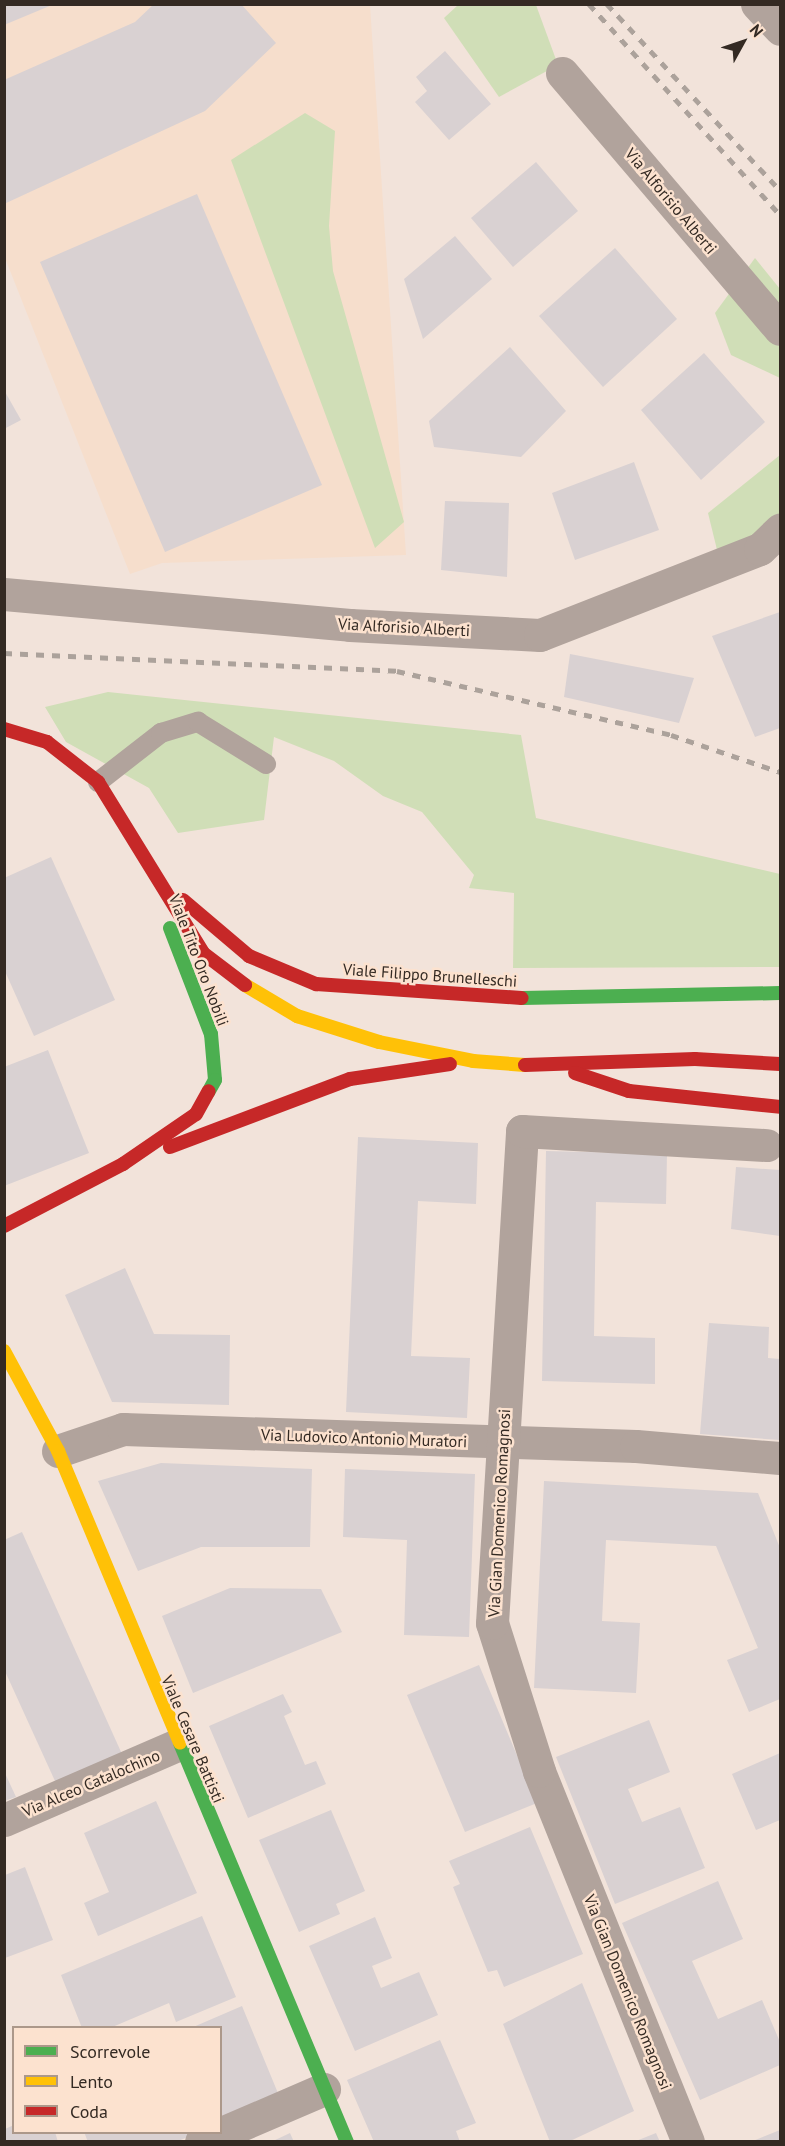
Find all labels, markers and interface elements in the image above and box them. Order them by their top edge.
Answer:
north arrow [713,12,773,72]
text: N [746,20,768,41]
street label: Via Alforisio Alberti [621,144,721,258]
street label: Via Alforisio Alberti [337,614,471,640]
street label: Viale Tito Oro Nobili [165,891,233,1029]
street label: Viale Filippo Brunelleschi [342,959,518,991]
street label: Via Gian Domenico Romagnosi [484,1408,514,1618]
street label: Via Ludovico Antonio Muratori [260,1425,468,1451]
street label: Viale Cesare Battisti [158,1672,228,1806]
street label: Via Alceo Catalochino [19,1745,163,1821]
street label: Via Gian Domenico Romagnosi [580,1892,676,2092]
legend [12,2026,222,2134]
text: Scorrevole [70,2040,150,2063]
text: Lento [70,2070,113,2093]
text: Coda [70,2100,108,2123]

